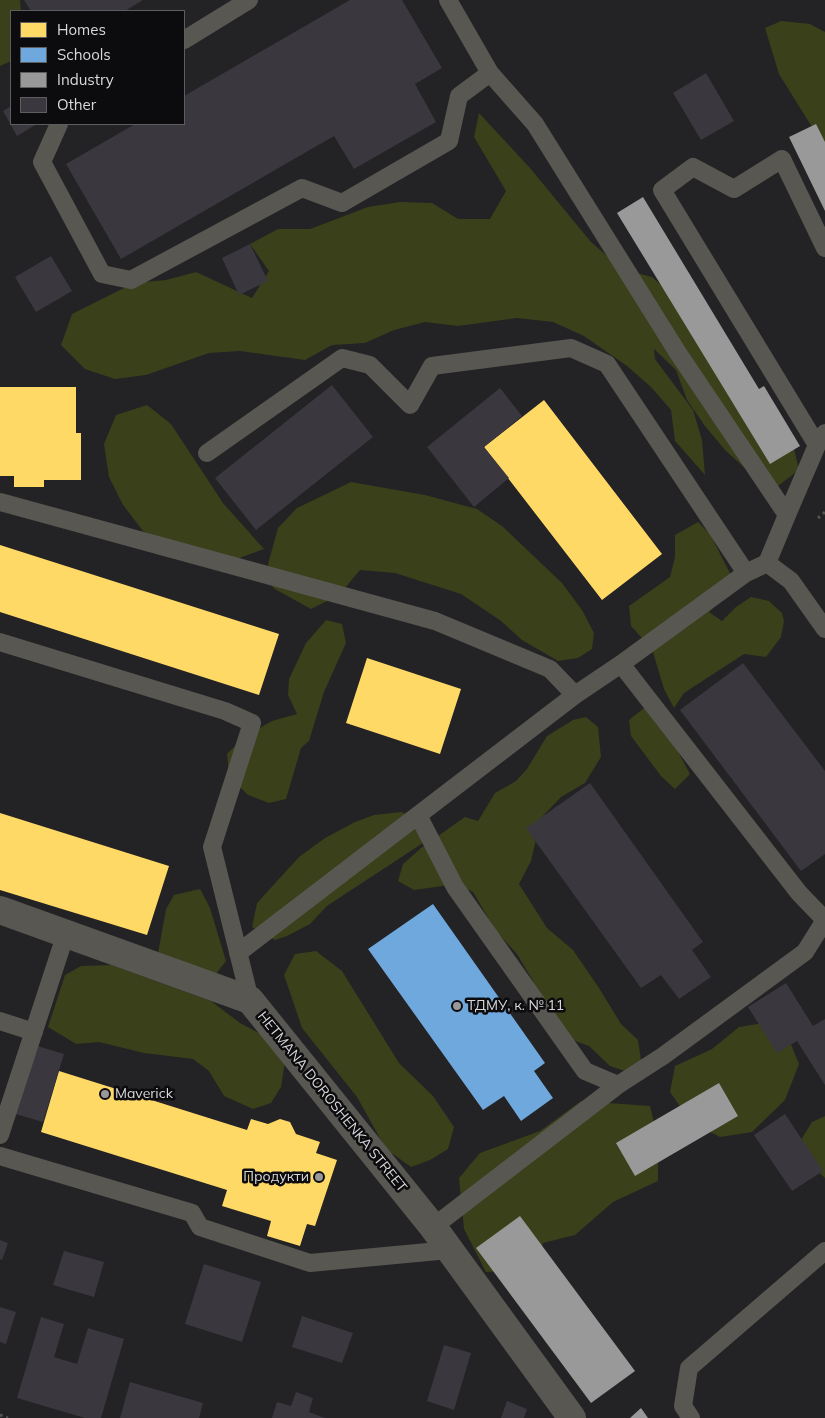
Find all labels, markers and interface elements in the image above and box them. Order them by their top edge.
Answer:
legend [10,10,185,125]
text: Homes [57,20,106,39]
text: Schools [57,45,111,64]
text: Industry [57,70,114,89]
text: Other [57,95,96,114]
place label: ТДМУ, к. № 11 [467,998,564,1014]
marker: ТДМУ, к. № 11 [451,1000,463,1012]
street label: HETMANA DOROSHENKA STREET [254,1008,410,1196]
place label: Maverick [115,1086,173,1102]
marker: Maverick [99,1088,111,1100]
place label: Продукти [243,1169,309,1185]
marker: Продукти [313,1171,325,1183]

